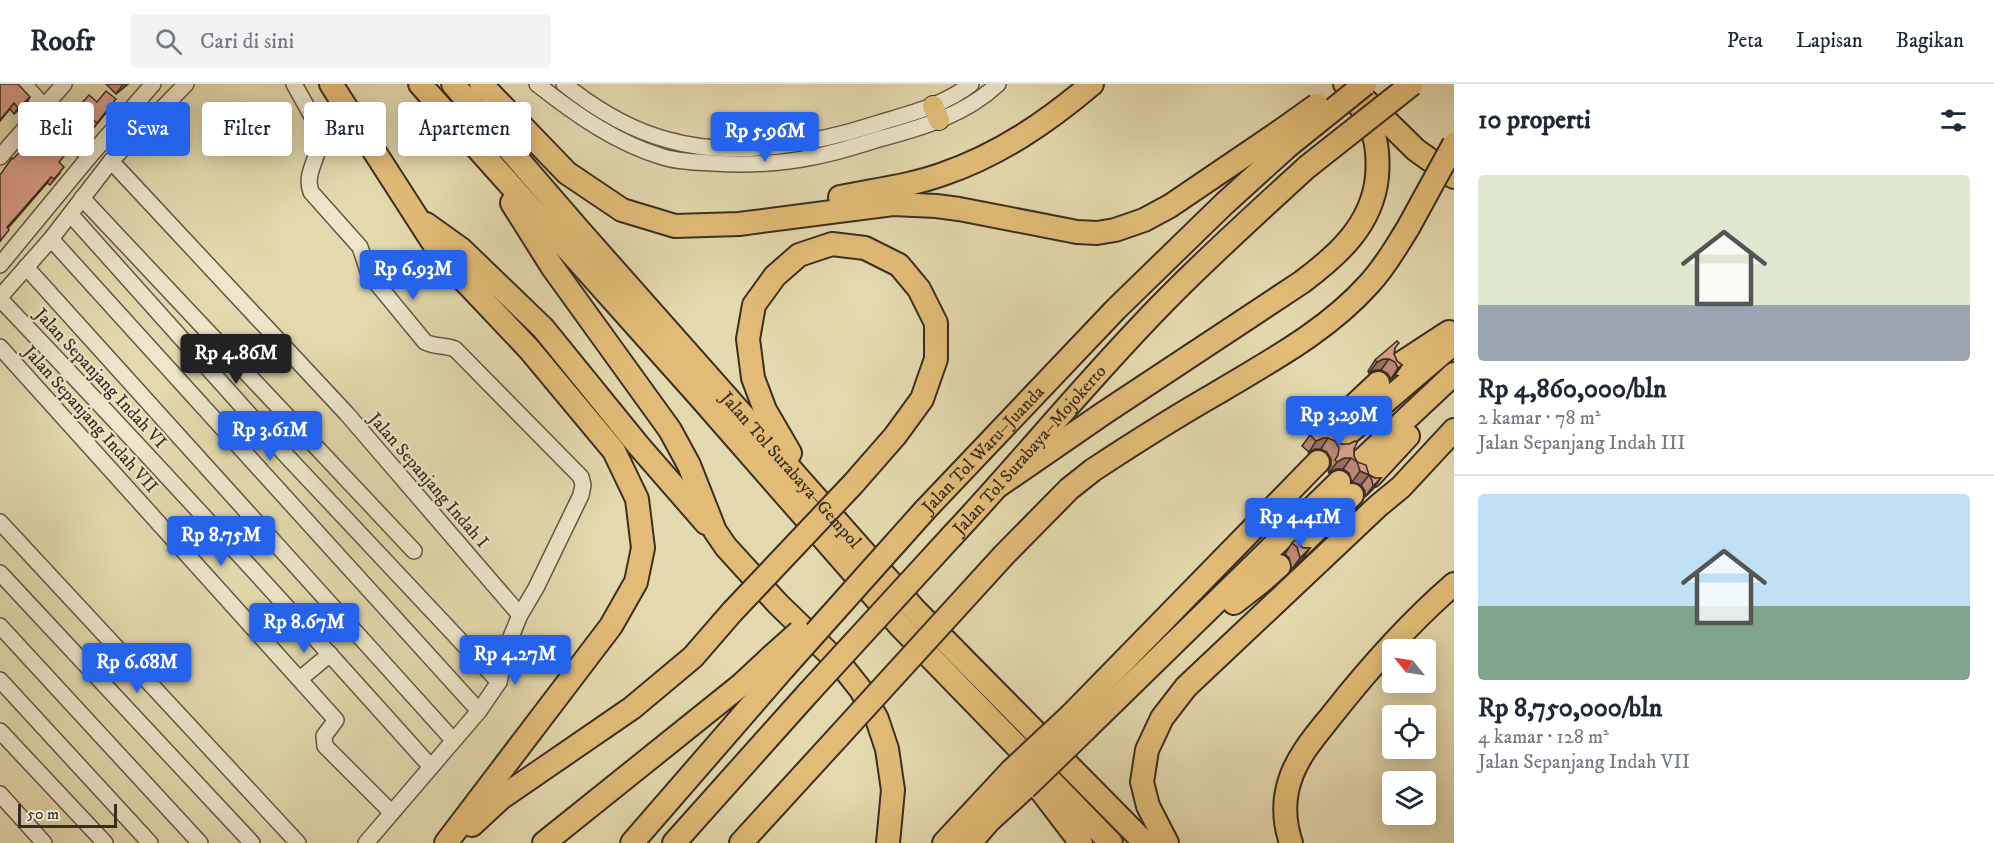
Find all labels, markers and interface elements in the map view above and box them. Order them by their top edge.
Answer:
search box [131,14,551,68]
text: Roofr [30,24,95,59]
icon: search [152,25,185,58]
text: Cari di sini [200,28,294,55]
text: Peta [1727,28,1763,54]
text: Lapisan [1796,28,1863,54]
text: Bagikan [1896,28,1964,54]
chip: Beli [18,102,94,156]
chip: Sewa [106,102,190,156]
chip: Filter [202,102,292,156]
chip: Baru [304,102,386,156]
chip: Apartemen [398,102,531,156]
text: 10 properti [1478,104,1591,137]
icon: filters [1937,104,1970,137]
pin: Rp 5.96M [703,112,827,163]
text: Rp 5.96M [725,119,805,144]
icon: home [1670,214,1778,322]
pin: Rp 6.93M [351,250,475,301]
text: Rp 6.93M [374,257,452,282]
street label: Jalan Sepanjang Indah VI [28,303,171,453]
pin: Rp 4.86M [174,334,298,385]
street label: Jalan Sepanjang Indah VII [17,340,162,498]
text: Rp 4.86M [194,341,278,366]
street label: Jalan Tol Surabaya–Mojokerto [947,360,1112,541]
text: Rp 4,860,000/bln [1478,373,1667,406]
street label: Jalan Tol Waru–Juanda [916,381,1050,520]
street label: Jalan Tol Surabaya–Gempol [714,386,866,554]
pin: Rp 3.29M [1277,396,1401,447]
text: Rp 3.29M [1300,403,1378,428]
text: 2 kamar · 78 m² [1478,406,1601,431]
street label: Jalan Sepanjang Indah I [362,407,493,553]
pin: Rp 3.61M [208,411,332,462]
text: Rp 3.61M [232,418,308,443]
text: Jalan Sepanjang Indah III [1478,431,1685,456]
pin: Rp 4.41M [1238,498,1362,549]
text: Rp 4.41M [1259,505,1341,530]
pin: Rp 8.75M [159,516,283,567]
text: Rp 8.75M [181,523,261,548]
icon: home [1670,533,1778,641]
pin: Rp 8.67M [242,603,366,654]
text: Rp 8.67M [263,610,345,635]
pin: Rp 4.27M [453,635,577,686]
north arrow [1382,639,1436,693]
map controls [1382,639,1436,825]
text: Rp 4.27M [474,642,556,667]
pin: Rp 6.68M [75,643,199,694]
text: Rp 6.68M [96,650,178,675]
text: Rp 8,750,000/bln [1478,692,1662,725]
button: locate [1382,705,1436,759]
text: 4 kamar · 128 m² [1478,725,1609,750]
text: Jalan Sepanjang Indah VII [1478,750,1690,775]
button: layers [1382,771,1436,825]
scale bar [18,801,117,828]
text: 50 m [27,804,59,824]

